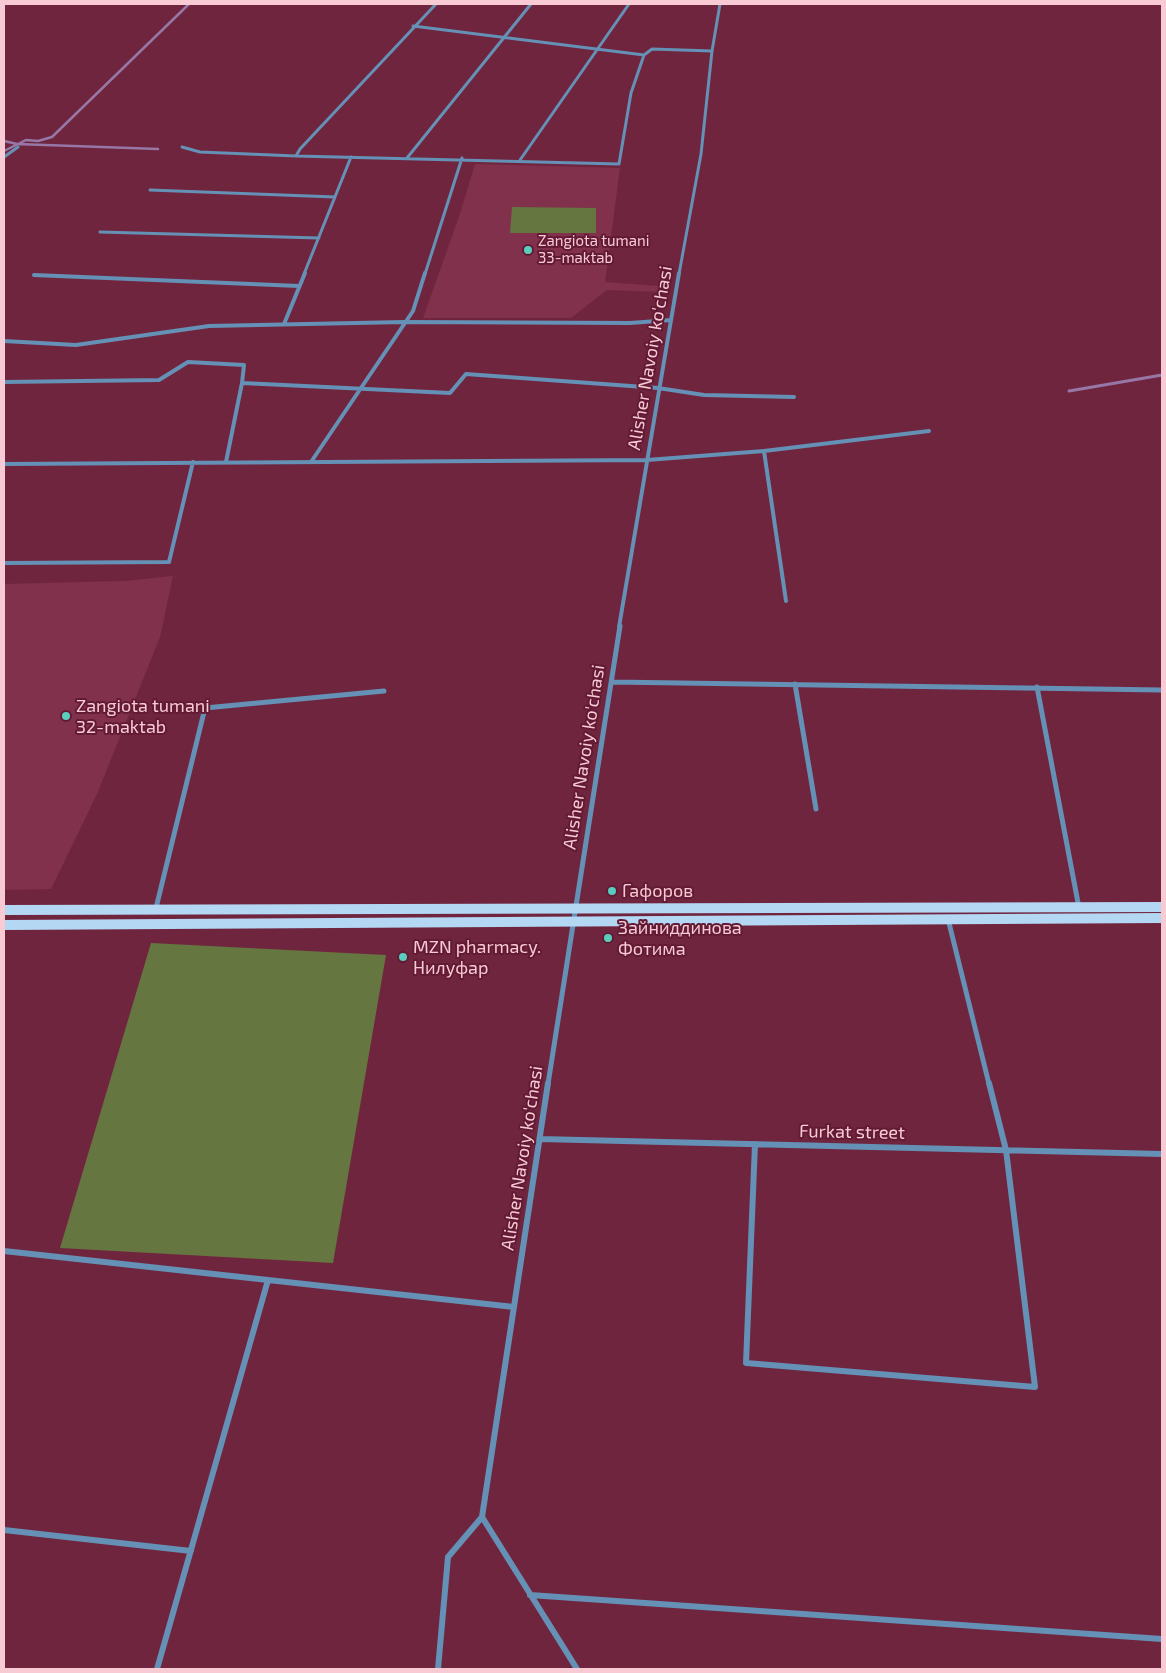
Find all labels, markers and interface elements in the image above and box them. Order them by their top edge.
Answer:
place label: Zangiota tumani 33-maktab [538,232,649,267]
marker: Zangiota tumani 33-maktab [522,244,534,256]
street label: Alisher Navoiy ko'chasi [623,264,677,452]
street label: Alisher Navoiy ko'chasi [559,663,609,851]
place label: Zangiota tumani 32-maktab [76,695,210,738]
marker: Zangiota tumani 32-maktab [60,710,72,722]
place label: Гафоров [622,880,693,902]
marker: Гафоров [606,885,618,897]
place label: Зайниддинова Фотима [618,917,742,960]
marker: Зайниддинова Фотима [602,932,614,944]
place label: MZN pharmacy. Нилуфар [413,936,541,979]
marker: MZN pharmacy. Нилуфар [397,951,409,963]
street label: Alisher Navoiy ko'chasi [497,1064,547,1252]
street label: Furkat street [799,1120,905,1144]

